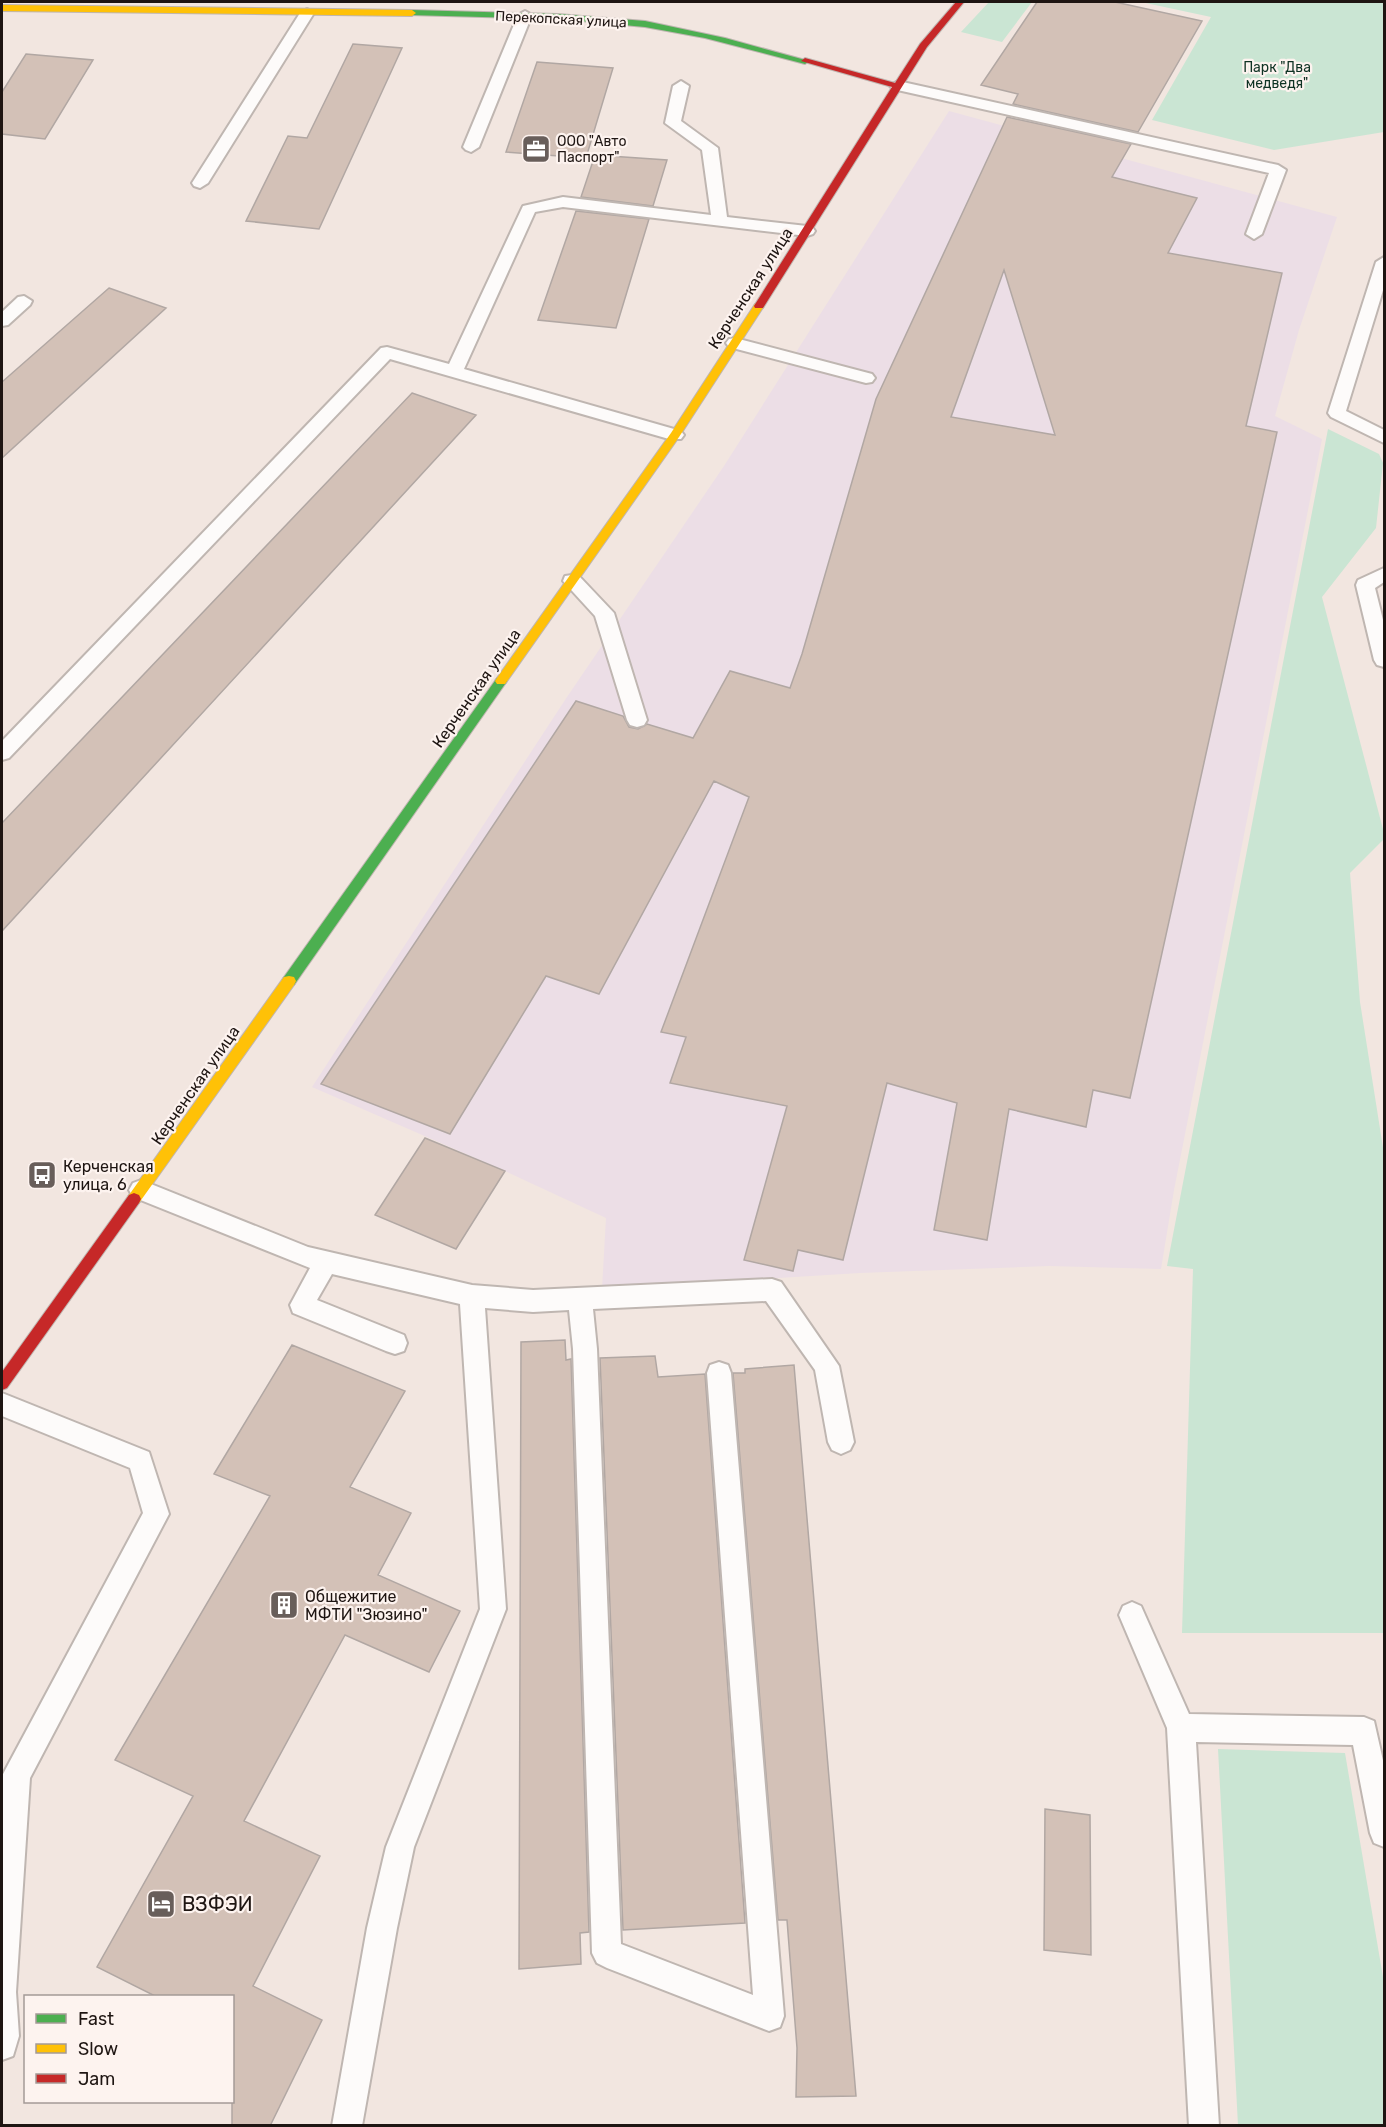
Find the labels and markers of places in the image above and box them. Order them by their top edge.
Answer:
office icon: ООО "Авто Паспорт" [520,133,552,165]
place label: ООО "Авто Паспорт" [557,133,627,166]
place label: Керченская улица, 6 [63,1157,154,1194]
bus stop icon: Керченская улица, 6 [26,1159,58,1191]
place label: Общежитие МФТИ "Зюзино" [305,1587,428,1624]
building icon: Общежитие МФТИ "Зюзино" [268,1589,300,1621]
hotel icon: ВЗФЭИ [145,1888,177,1920]
place label: ВЗФЭИ [182,1892,253,1916]

